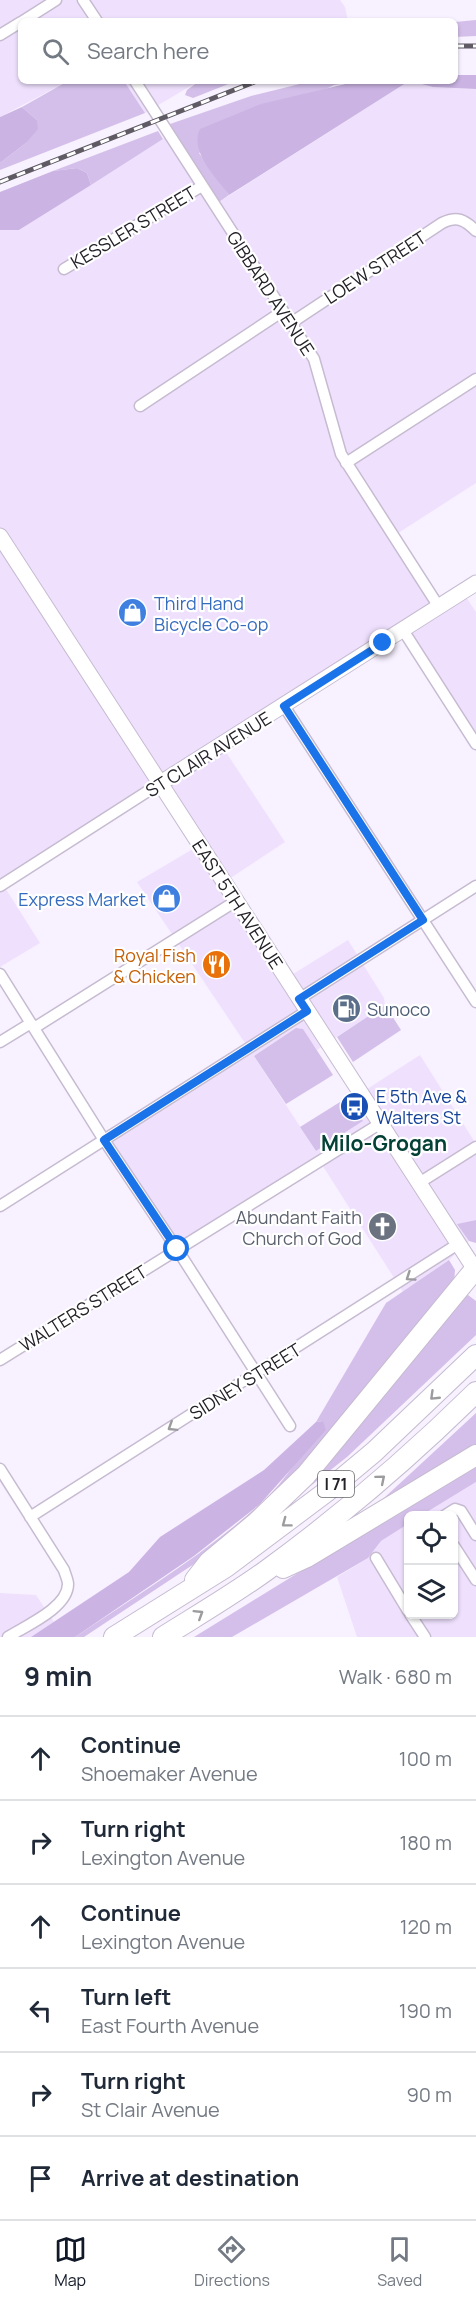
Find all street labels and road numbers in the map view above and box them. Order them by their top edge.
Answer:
street label: KESSLER STREET [66,180,200,274]
street label: LOEW STREET [319,225,431,309]
street label: GIBBARD AVENUE [222,226,320,360]
street label: ST CLAIR AVENUE [141,706,275,802]
street label: EAST 5TH AVENUE [187,835,289,973]
street label: WALTERS STREET [15,1259,151,1357]
street label: SIDNEY STREET [185,1337,306,1425]
road number: I 71 [318,1471,354,1497]

